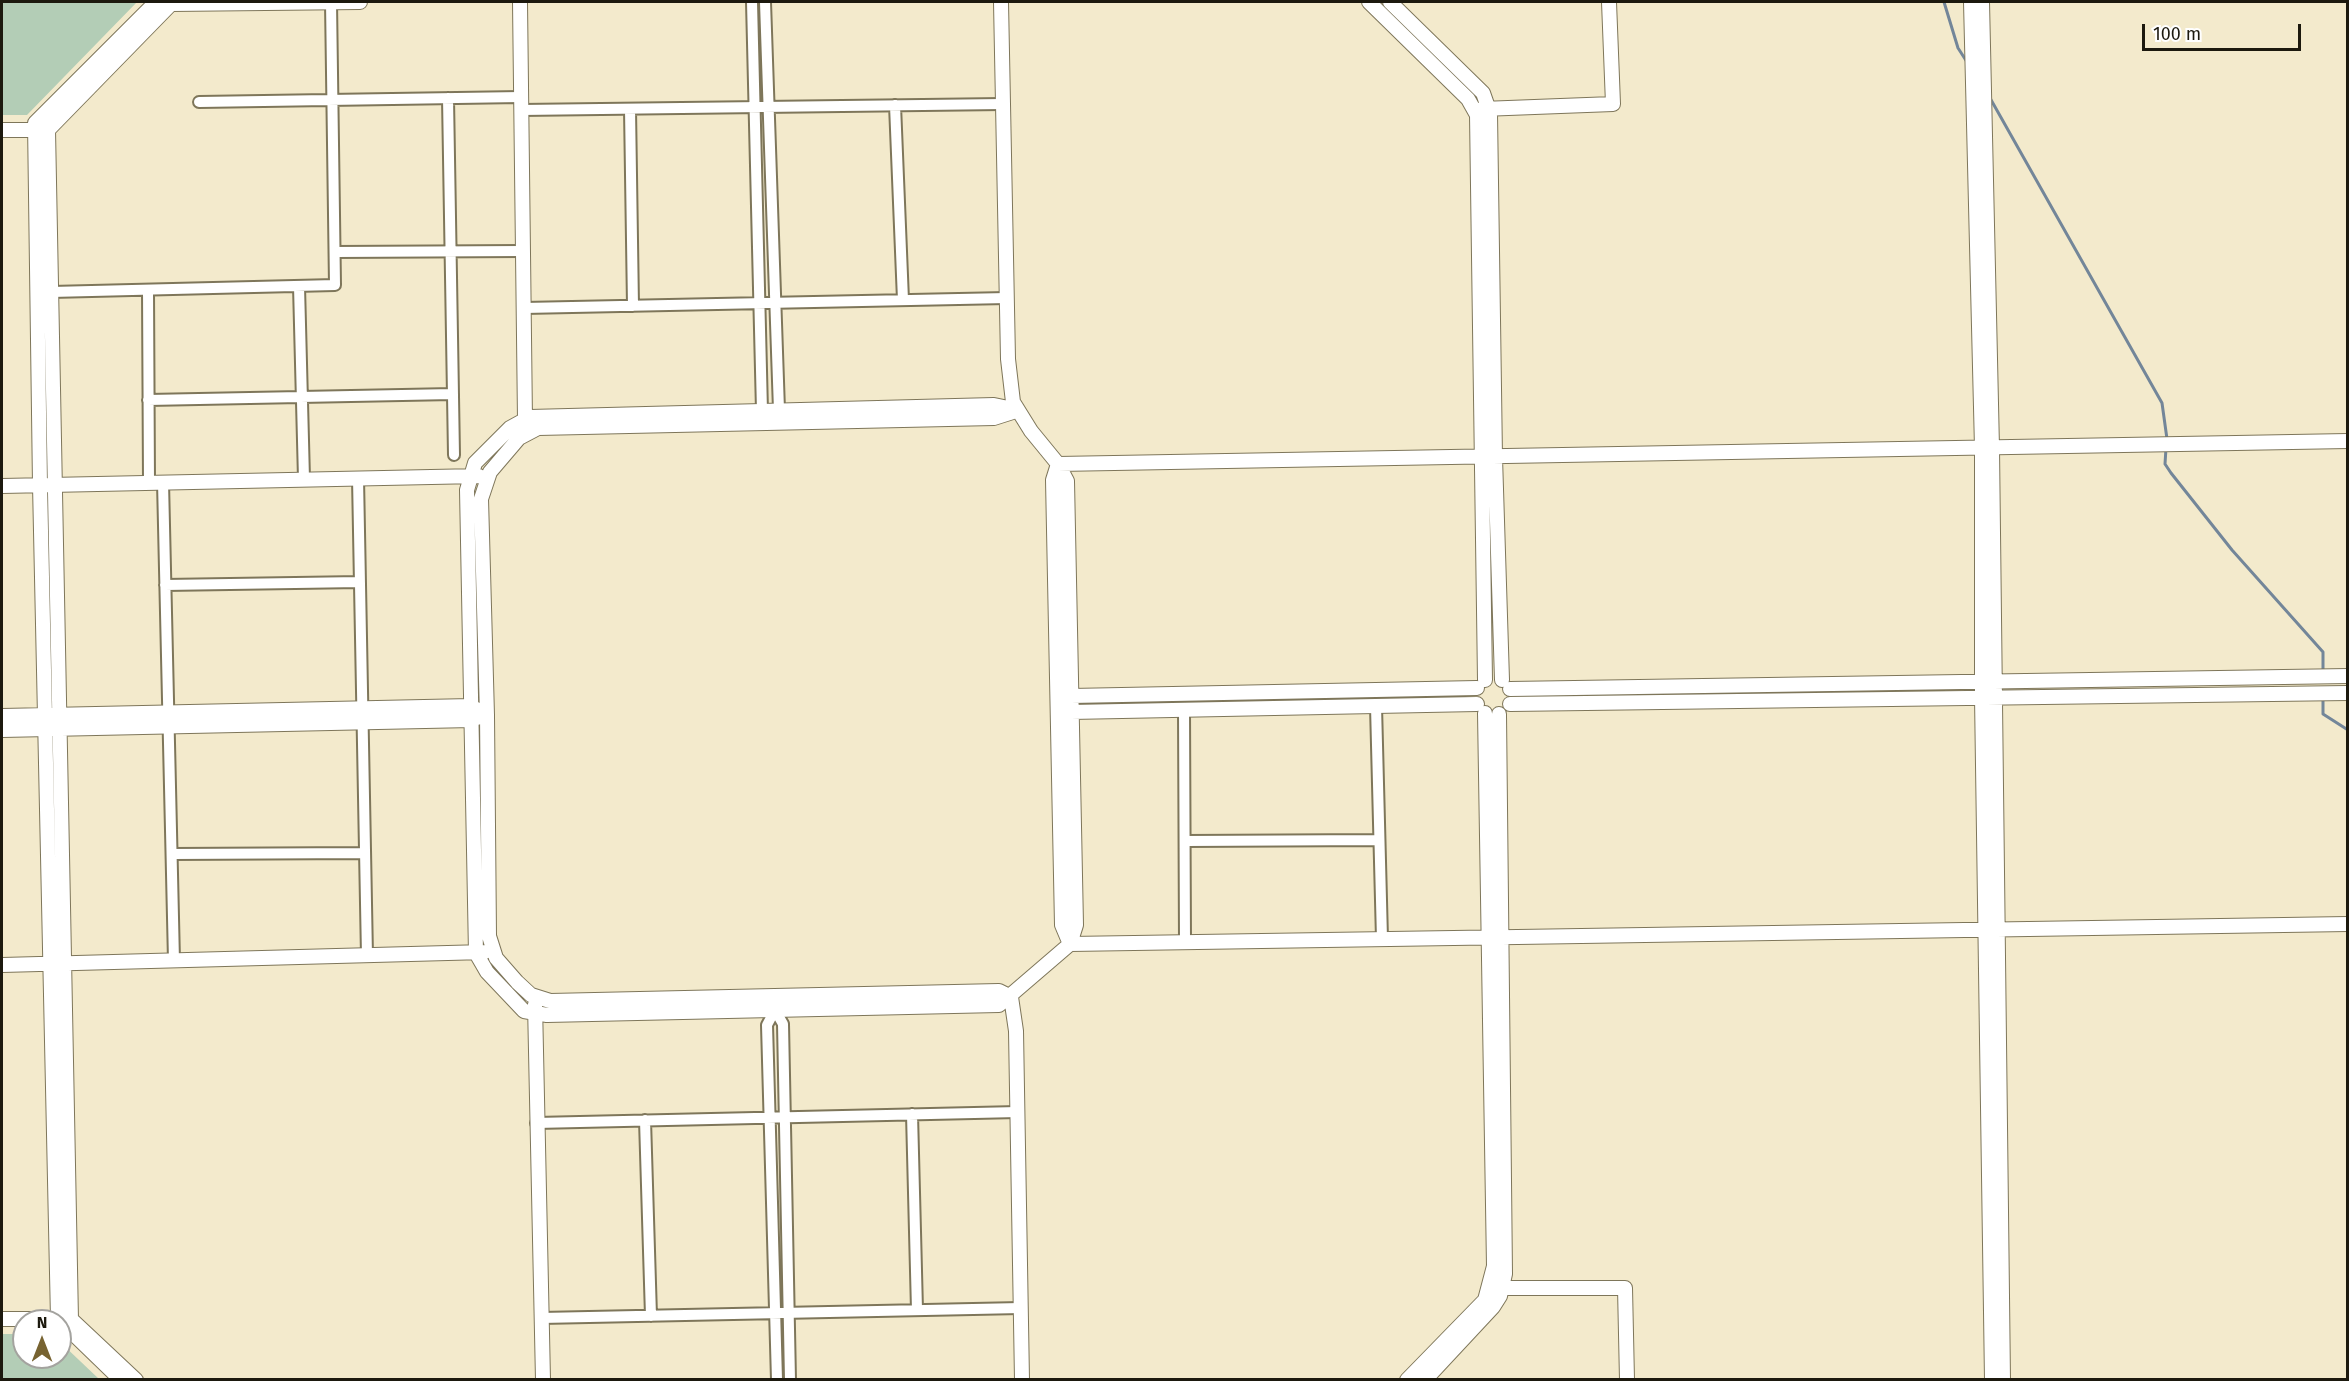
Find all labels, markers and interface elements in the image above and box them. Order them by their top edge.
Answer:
scale bar [2145,12,2304,50]
text: 100 m [2153,23,2201,45]
north arrow [12,1309,72,1369]
text: N [37,1313,47,1332]

